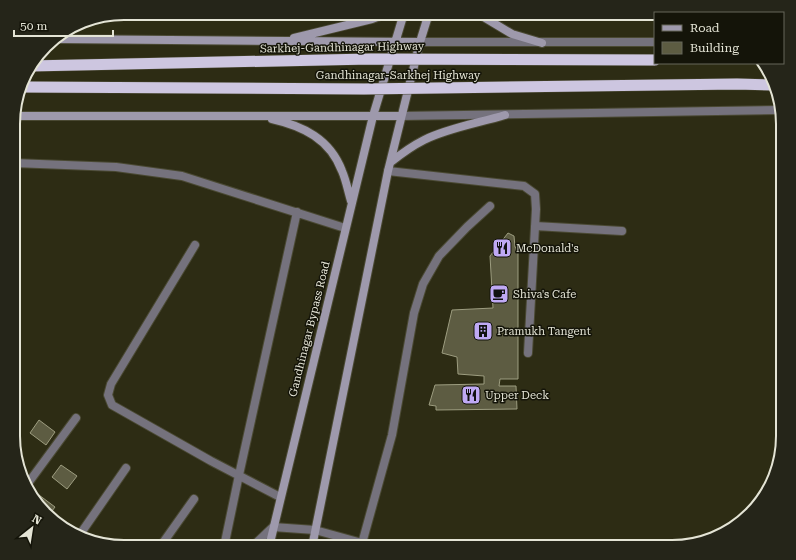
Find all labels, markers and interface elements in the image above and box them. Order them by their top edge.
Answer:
scale bar [14,12,113,38]
legend [654,12,784,64]
text: 50 m [20,19,47,33]
text: Road [690,21,720,35]
street label: Sarkhej-Gandhinagar Highway [260,40,425,55]
text: Building [690,41,739,55]
street label: Gandhinagar-Sarkhej Highway [316,69,481,82]
restaurant icon: McDonald's [491,237,513,259]
place label: McDonald's [516,242,579,255]
street label: Gandhinagar Bypass Road [286,260,333,398]
cafe icon: Shiva's Cafe [488,283,510,305]
place label: Shiva's Cafe [513,288,576,301]
building icon: Pramukh Tangent [472,320,494,342]
place label: Pramukh Tangent [497,325,591,338]
restaurant icon: Upper Deck [460,384,482,406]
place label: Upper Deck [485,389,549,402]
north arrow [12,508,52,548]
text: N [30,512,44,528]

